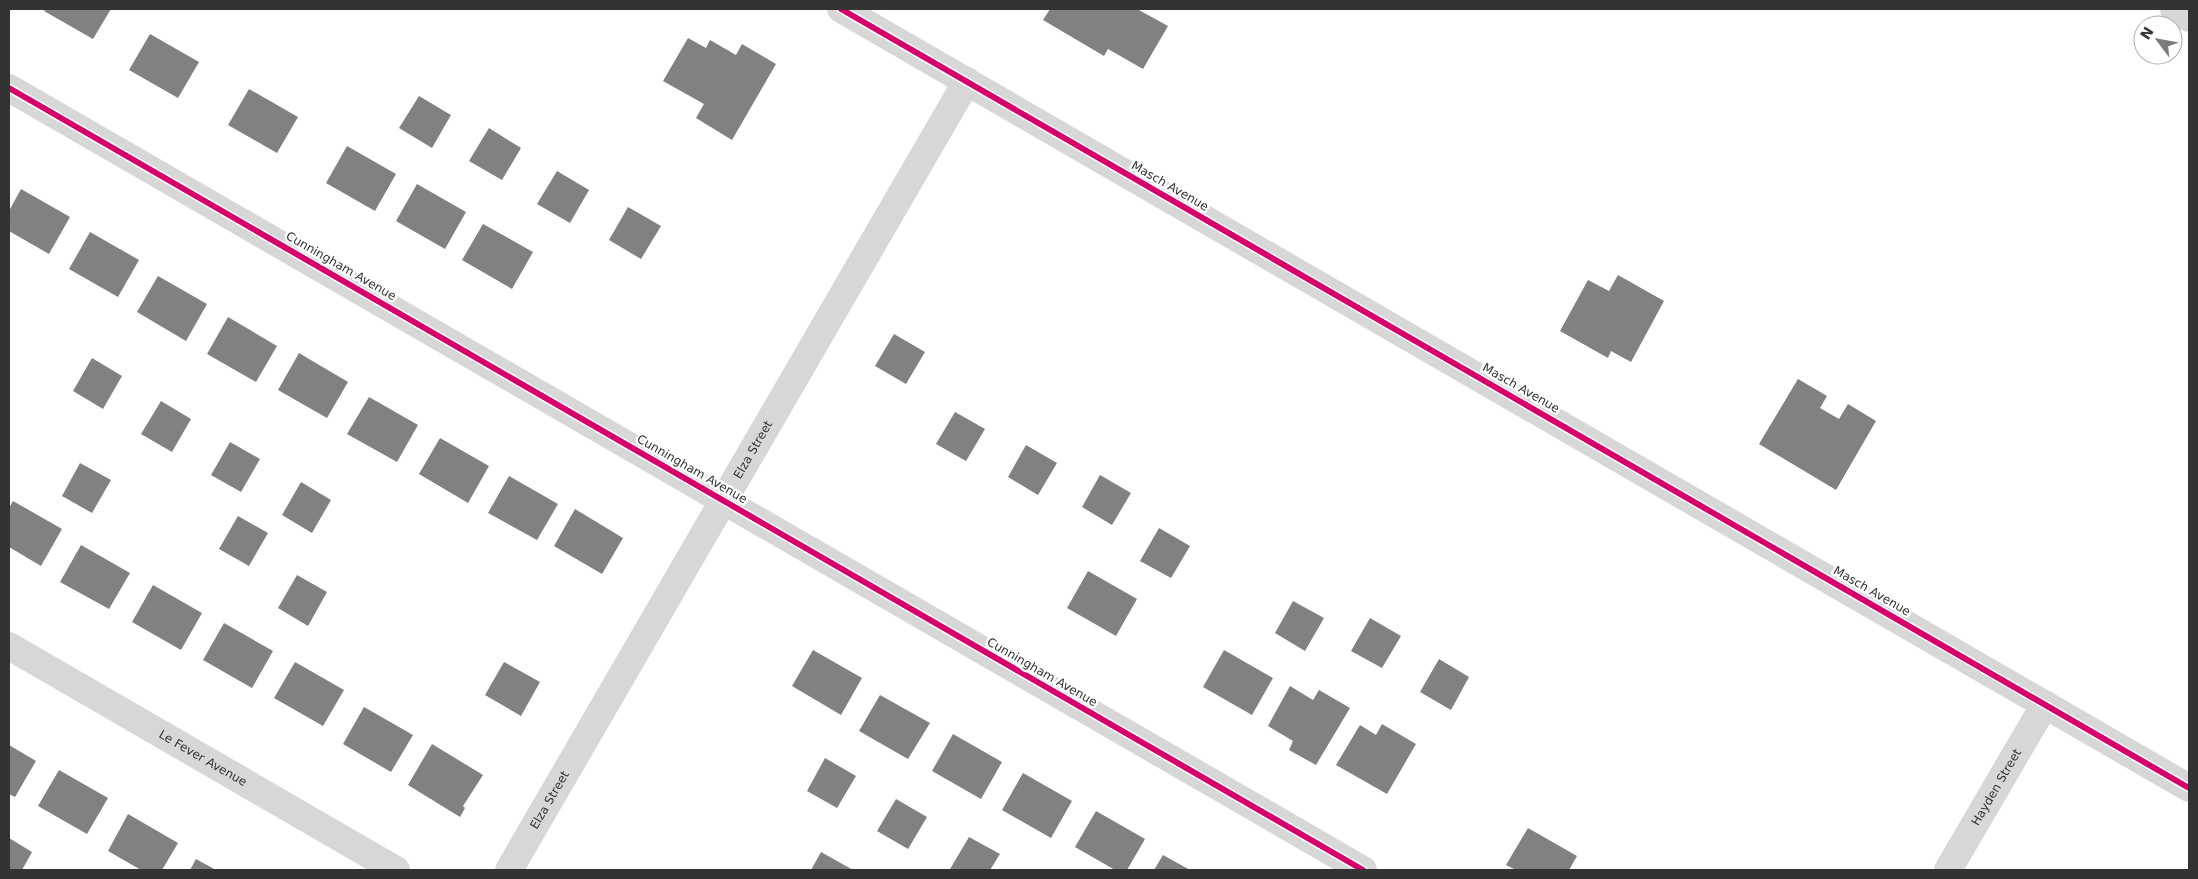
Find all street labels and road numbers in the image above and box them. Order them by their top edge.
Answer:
street label: Masch Avenue [1129,158,1211,214]
street label: Cunningham Avenue [283,229,399,303]
street label: Masch Avenue [1480,360,1562,416]
street label: Elza Street [731,418,775,481]
street label: Cunningham Avenue [634,432,750,506]
street label: Masch Avenue [1831,563,1913,619]
street label: Cunningham Avenue [984,635,1100,709]
street label: Le Fever Avenue [156,727,249,789]
street label: Hayden Street [1969,746,2024,828]
street label: Elza Street [527,768,572,832]

